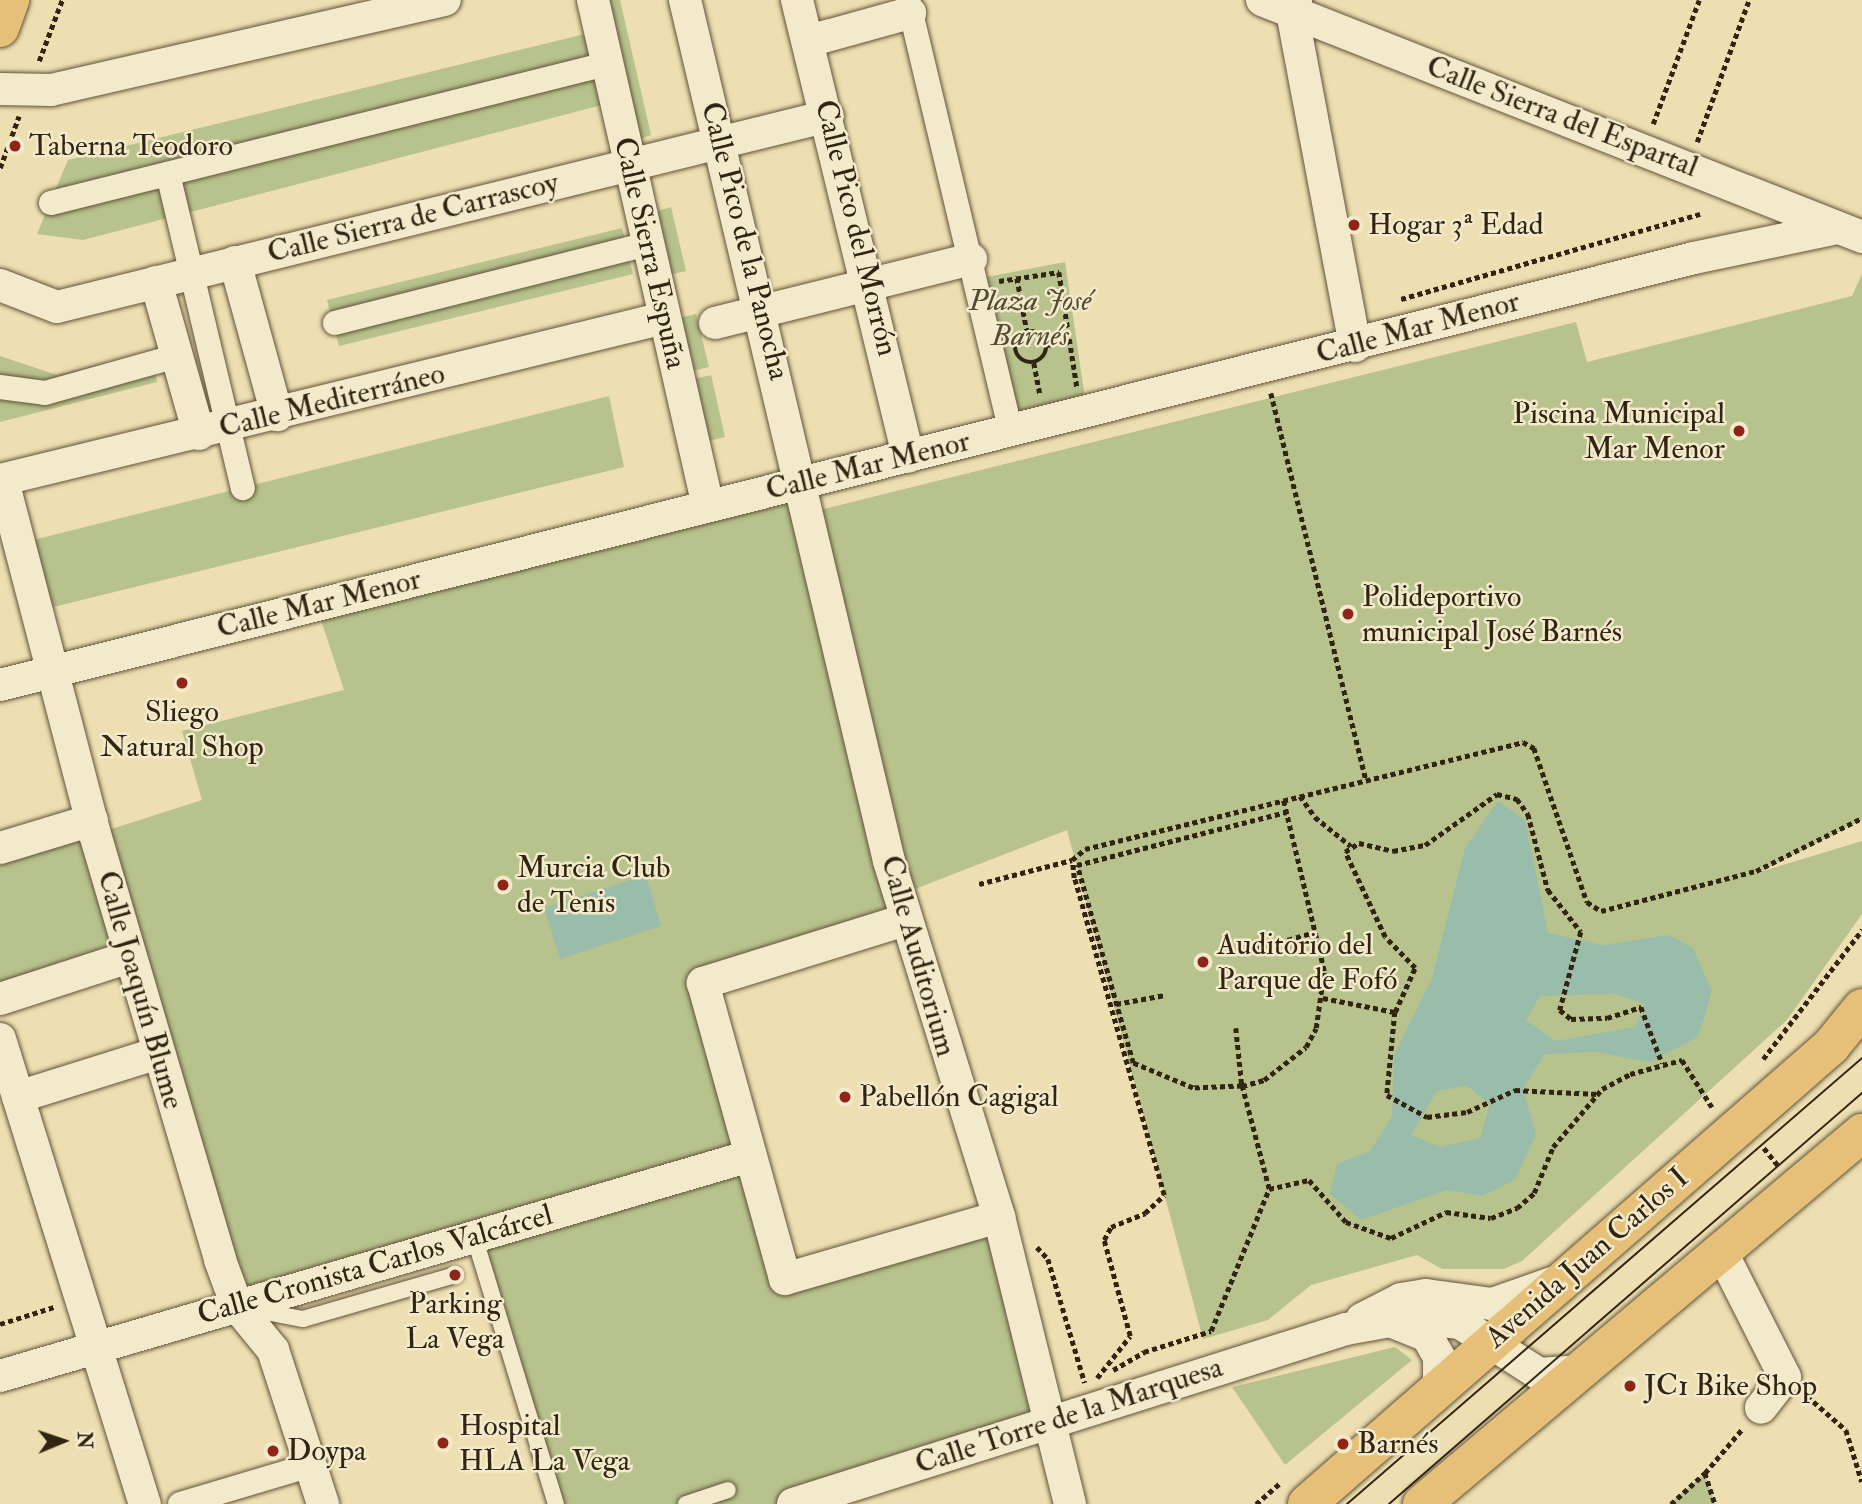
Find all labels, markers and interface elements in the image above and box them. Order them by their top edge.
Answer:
street label: Calle Sierra del Espartal [1421,49,1703,185]
street label: Calle Pico del Morrón [807,96,905,360]
street label: Calle Pico de la Panocha [693,98,797,384]
place label: Taberna Teodoro [29,128,233,164]
street label: Calle Sierra Espuña [606,134,694,372]
marker: Taberna Teodoro [7,138,23,154]
street label: Calle Sierra de Carrascoy [264,164,562,272]
place label: Hogar 3ª Edad [1368,207,1544,243]
marker: Hogar 3ª Edad [1346,217,1362,233]
park label: Plaza José Barnés [969,283,1091,354]
street label: Calle Mar Menor [1312,284,1524,372]
street label: Calle Mediterráneo [215,356,449,446]
place label: Piscina Municipal Mar Menor [1513,396,1725,466]
street label: Calle Mar Menor [762,423,974,509]
marker: Piscina Municipal Mar Menor [1731,423,1747,439]
street label: Calle Mar Menor [213,561,425,647]
place label: Polideportivo municipal José Barnés [1362,579,1622,650]
marker: Polideportivo municipal José Barnés [1340,606,1356,622]
marker: Sliego Natural Shop [174,675,190,691]
place label: Sliego Natural Shop [100,694,264,764]
place label: Murcia Club de Tenis [517,850,671,920]
street label: Calle Auditorium [872,851,964,1061]
street label: Calle Joaquín Blume [89,867,191,1113]
marker: Murcia Club de Tenis [495,877,511,893]
place label: Auditorio del Parque de Fofó [1217,927,1398,998]
marker: Auditorio del Parque de Fofó [1195,954,1211,970]
place label: Pabellón Cagigal [859,1079,1059,1115]
marker: Pabellón Cagigal [837,1089,853,1105]
street label: Avenida Juan Carlos I [1478,1160,1696,1356]
street label: Calle Cronista Carlos Valcárcel [193,1197,557,1333]
marker: Parking La Vega [447,1267,463,1283]
place label: Parking La Vega [406,1286,504,1356]
street label: Calle Torre de la Marquesa [911,1349,1227,1483]
place label: JC1 Bike Shop [1644,1368,1817,1404]
marker: JC1 Bike Shop [1622,1378,1638,1394]
north arrow [28,1406,98,1476]
place label: Hospital HLA La Vega [459,1408,630,1478]
place label: Barnés [1357,1426,1438,1462]
text: N [72,1431,96,1449]
place label: Doypa [287,1433,366,1469]
marker: Hospital HLA La Vega [433,1433,453,1453]
marker: Barnés [1335,1436,1351,1452]
marker: Doypa [265,1443,281,1459]

